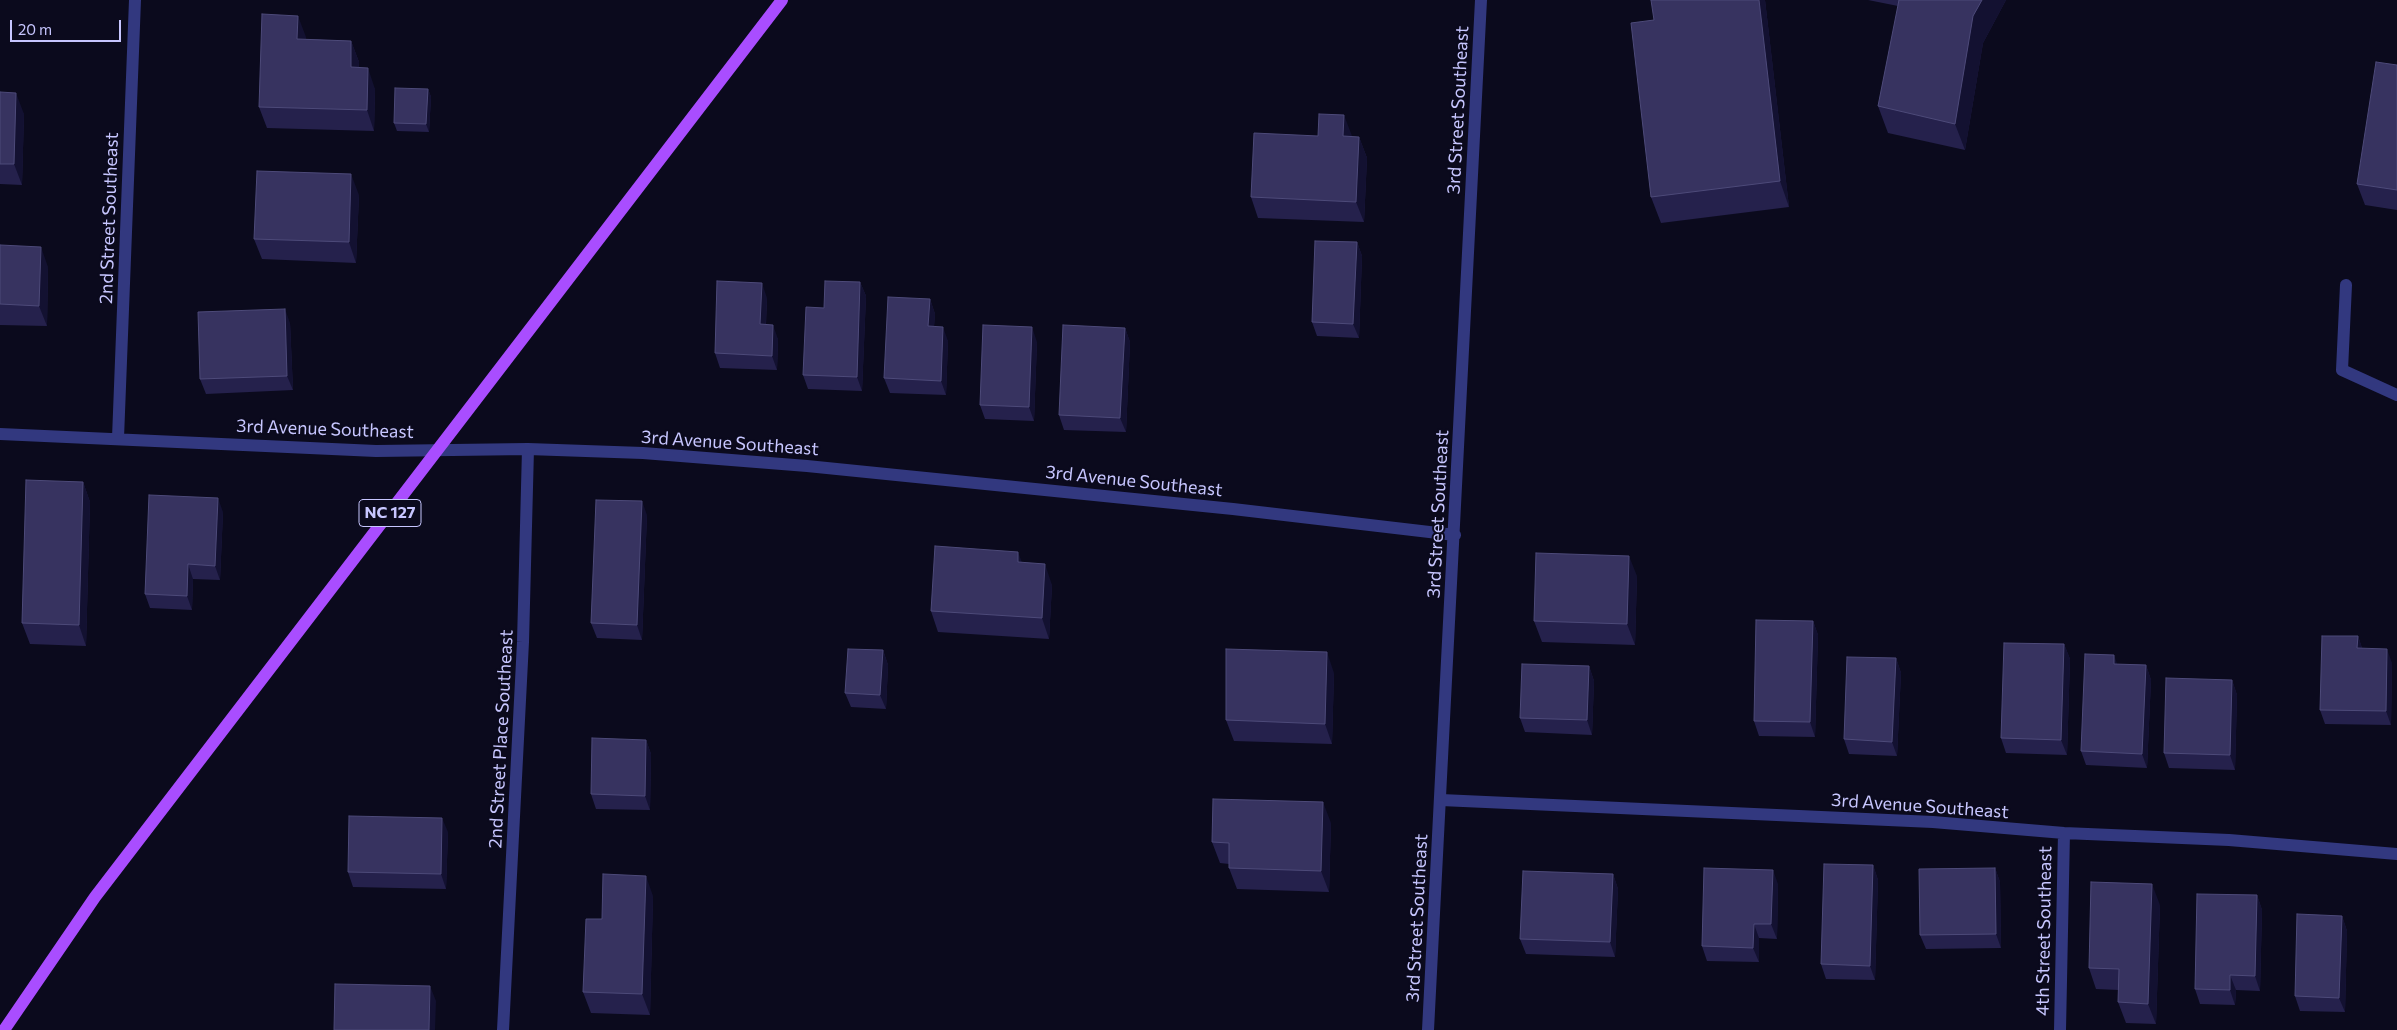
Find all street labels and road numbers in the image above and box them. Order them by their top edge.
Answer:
street label: 3rd Street Southeast [1443,25,1473,195]
street label: 2nd Street Southeast [95,132,123,304]
street label: 3rd Avenue Southeast [236,415,414,443]
street label: 3rd Avenue Southeast [640,426,820,460]
street label: 3rd Street Southeast [1423,429,1453,599]
street label: 3rd Avenue Southeast [1044,461,1224,501]
road number: NC 127 [359,499,421,526]
street label: 2nd Street Place Southeast [484,629,518,849]
street label: 3rd Avenue Southeast [1830,789,2010,823]
street label: 3rd Street Southeast [1402,833,1432,1003]
street label: 4th Street Southeast [2032,846,2056,1016]

